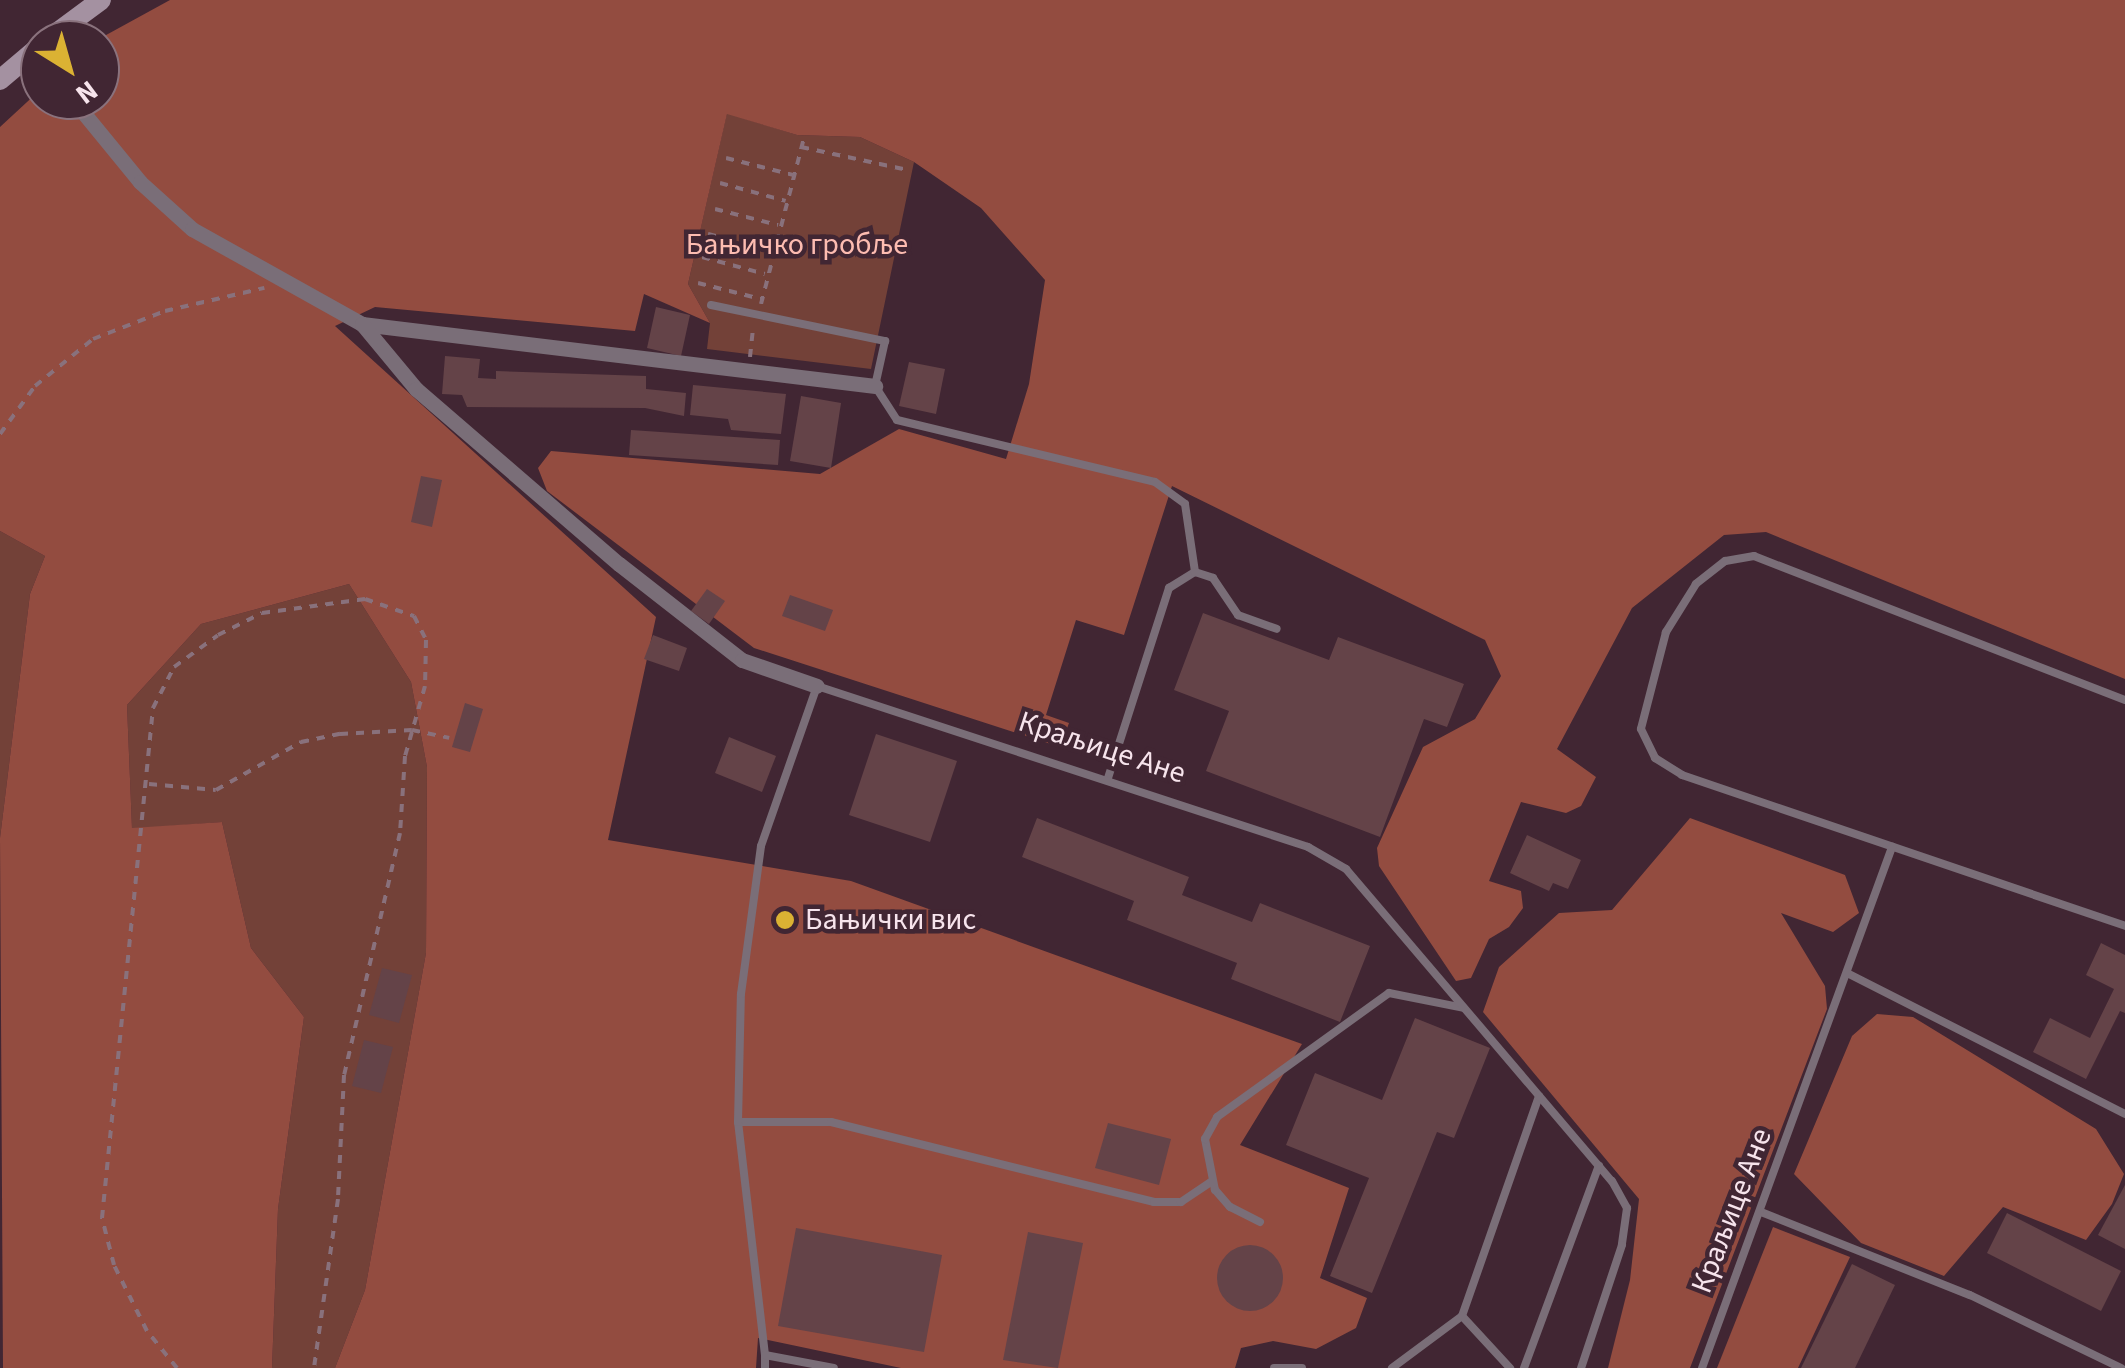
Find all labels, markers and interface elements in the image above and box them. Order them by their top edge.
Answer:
north arrow [20,20,120,120]
text: N [67,71,106,114]
park label: Бањичко гробље [686,227,908,263]
street label: Краљице Ане [1014,704,1190,792]
place label: Бањички вис [805,902,976,938]
marker: Бањички вис [774,909,796,931]
street label: Краљице Ане [1684,1124,1780,1298]

